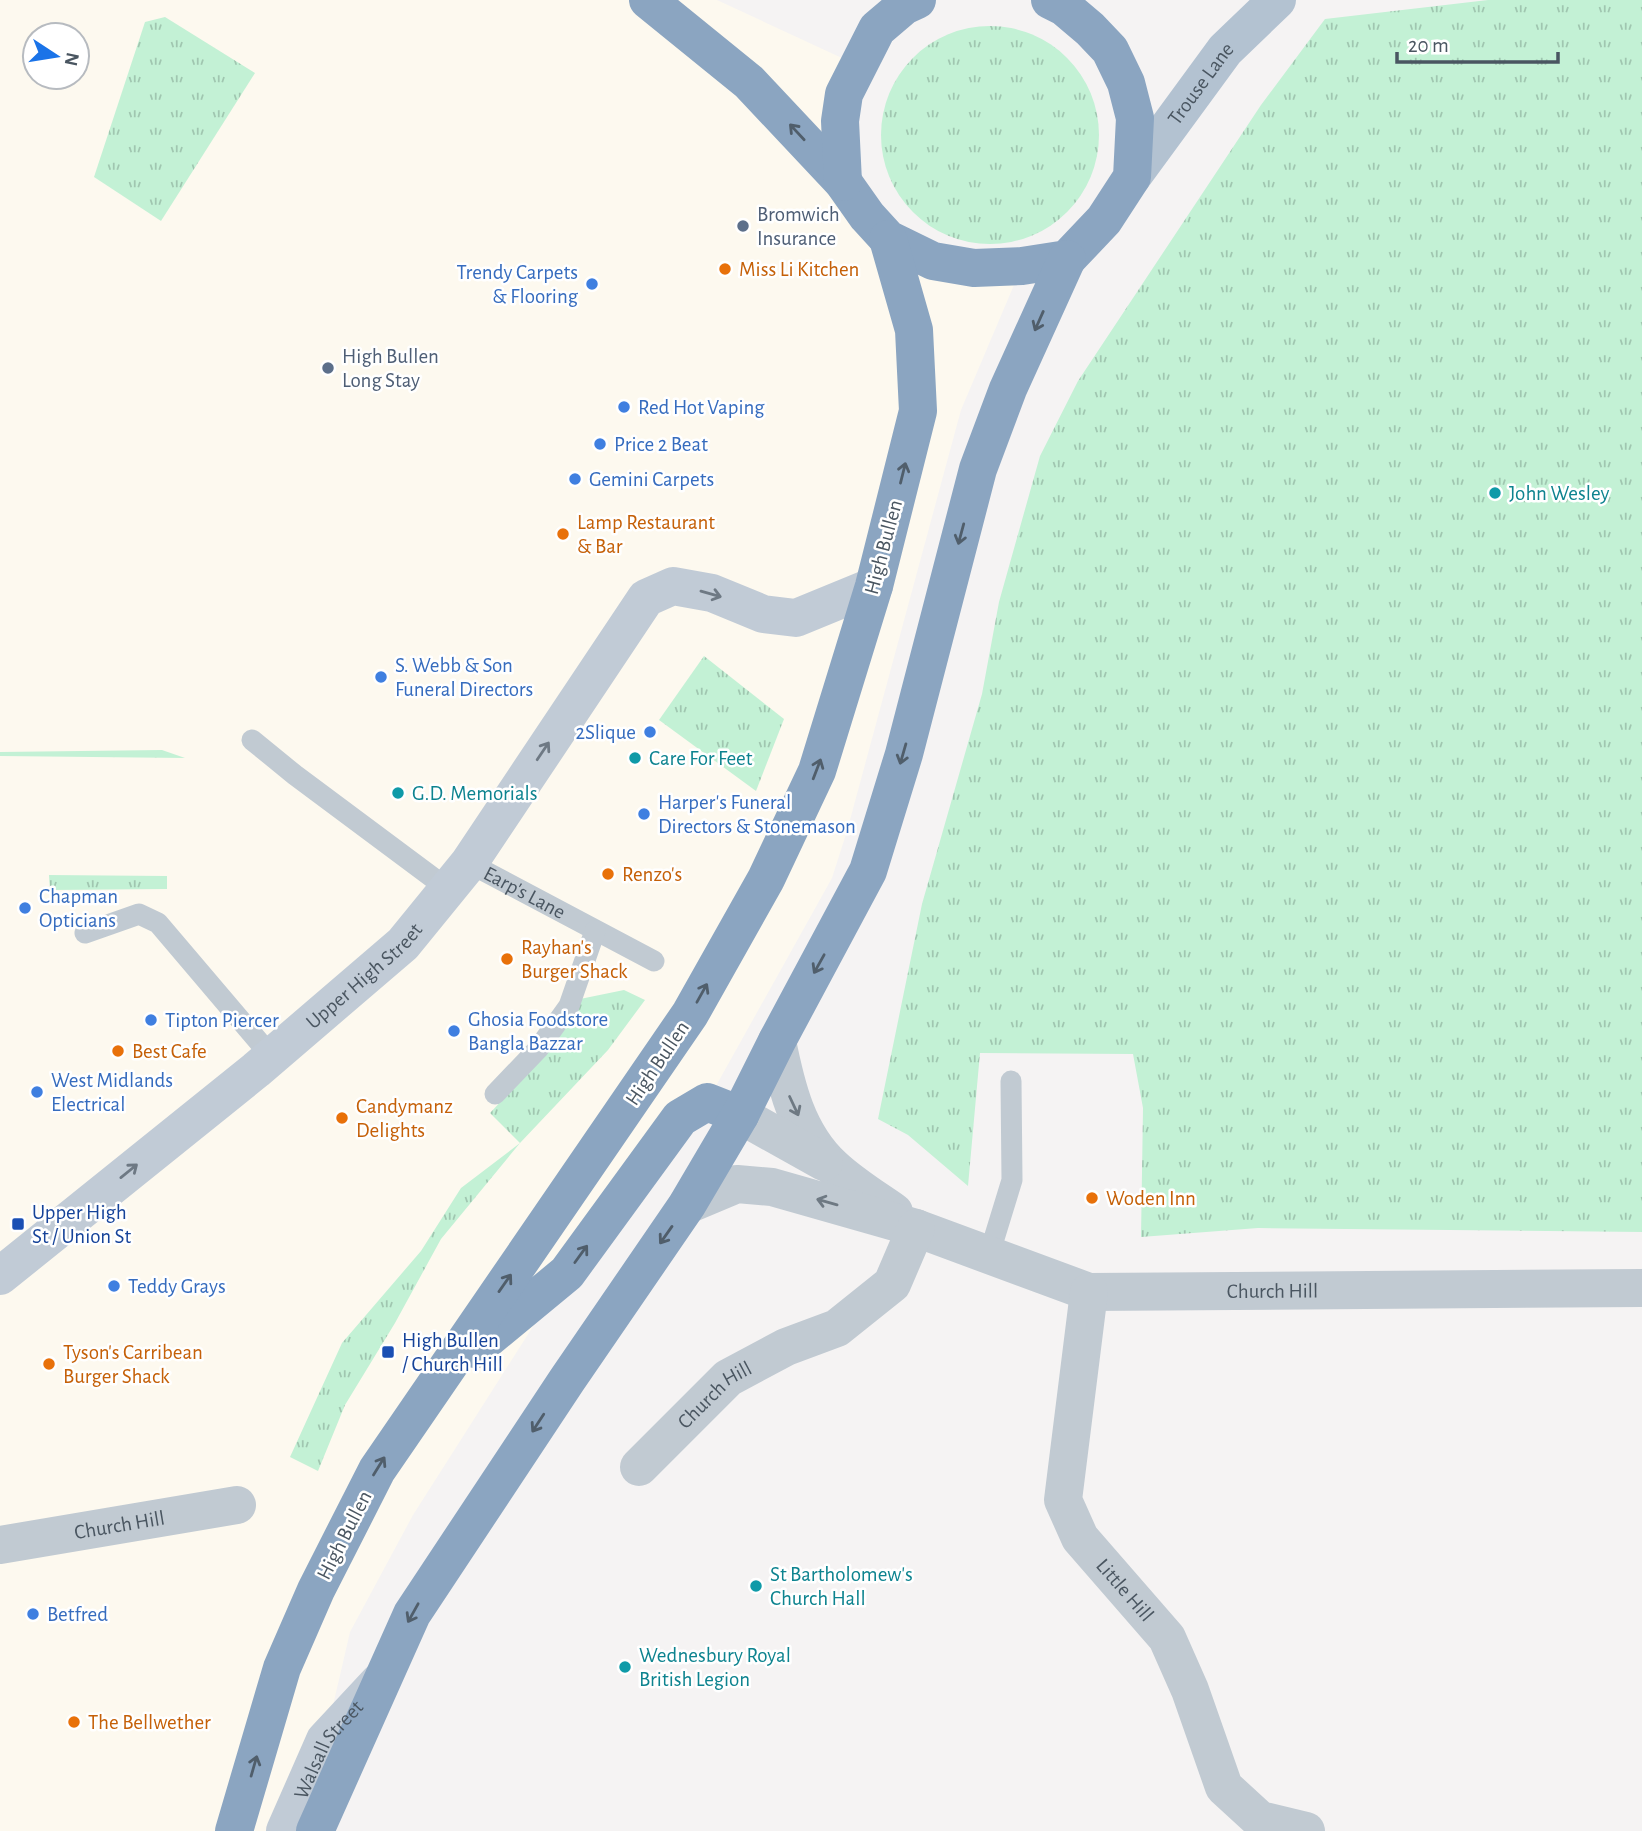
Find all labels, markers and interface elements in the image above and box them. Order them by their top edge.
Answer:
north arrow [21,21,91,91]
scale bar [1397,21,1558,65]
text: 20 m [1408,35,1449,56]
street label: Trouse Lane [1164,38,1238,129]
text: N [60,51,82,68]
one-way arrow [788,124,805,141]
place label: Bromwich Insurance [757,204,840,249]
marker: Bromwich Insurance [735,218,751,234]
place label: Miss Li Kitchen [739,259,859,280]
marker: Miss Li Kitchen [717,261,733,277]
place label: Trendy Carpets & Flooring [456,262,579,307]
marker: Trendy Carpets & Flooring [584,276,600,292]
one-way arrow [1032,310,1045,331]
place label: High Bullen Long Stay [342,346,439,391]
marker: High Bullen Long Stay [320,360,336,376]
place label: Red Hot Vaping [638,397,765,418]
marker: Red Hot Vaping [616,399,632,415]
place label: Price 2 Beat [614,434,708,455]
marker: Price 2 Beat [592,436,608,452]
one-way arrow [897,462,910,485]
place label: Gemini Carpets [589,469,714,490]
marker: Gemini Carpets [567,471,583,487]
place label: John Wesley [1509,483,1610,504]
marker: John Wesley [1487,485,1503,501]
street label: High Bullen [861,498,906,597]
place label: Lamp Restaurant & Bar [577,512,715,557]
one-way arrow [954,522,967,545]
marker: Lamp Restaurant & Bar [555,526,571,542]
one-way arrow [699,588,722,601]
place label: S. Webb & Son Funeral Directors [395,655,533,700]
marker: S. Webb & Son Funeral Directors [373,669,389,685]
place label: 2Slique [575,722,636,743]
marker: 2Slique [642,724,658,740]
one-way arrow [536,741,550,761]
one-way arrow [896,743,909,765]
place label: Care For Feet [649,748,753,769]
marker: Care For Feet [627,750,643,766]
one-way arrow [811,759,824,781]
place label: G.D. Memorials [412,783,538,804]
marker: G.D. Memorials [390,785,406,801]
place label: Harper's Funeral Directors & Stonemason [658,792,856,837]
marker: Harper's Funeral Directors & Stonemason [636,806,652,822]
street label: Earp's Lane [480,863,569,923]
place label: Renzo's [622,864,682,885]
marker: Renzo's [600,866,616,882]
place label: Chapman Opticians [39,886,118,931]
marker: Chapman Opticians [17,900,33,916]
street label: Upper High Street [302,919,427,1033]
place label: Rayhan's Burger Shack [521,937,628,982]
marker: Rayhan's Burger Shack [499,951,515,967]
one-way arrow [811,954,825,974]
one-way arrow [695,984,709,1004]
place label: Ghosia Foodstore Bangla Bazzar [468,1009,608,1054]
place label: Tipton Piercer [165,1010,279,1031]
marker: Tipton Piercer [143,1012,159,1028]
street label: High Bullen [622,1017,693,1109]
marker: Ghosia Foodstore Bangla Bazzar [446,1023,462,1039]
place label: Best Cafe [132,1041,207,1062]
marker: Best Cafe [110,1043,126,1059]
place label: West Midlands Electrical [51,1070,173,1115]
marker: West Midlands Electrical [29,1084,45,1100]
one-way arrow [788,1095,801,1116]
place label: Candymanz Delights [356,1096,453,1141]
marker: Candymanz Delights [334,1110,350,1126]
one-way arrow [120,1164,138,1179]
place label: Woden Inn [1106,1188,1196,1209]
marker: Woden Inn [1084,1190,1100,1206]
one-way arrow [816,1195,838,1208]
place label: Upper High St / Union St [32,1202,132,1247]
marker: Upper High St / Union St [10,1216,26,1232]
one-way arrow [659,1225,673,1245]
one-way arrow [574,1245,588,1264]
one-way arrow [498,1274,512,1293]
place label: Teddy Grays [128,1276,226,1297]
marker: Teddy Grays [106,1278,122,1294]
street label: Church Hill [1227,1280,1318,1302]
place label: High Bullen / Church Hill [402,1330,503,1375]
place label: Tyson's Carribean Burger Shack [63,1342,203,1387]
marker: High Bullen / Church Hill [380,1344,396,1360]
marker: Tyson's Carribean Burger Shack [41,1356,57,1372]
street label: Church Hill [674,1357,755,1433]
one-way arrow [531,1413,545,1433]
one-way arrow [373,1457,387,1477]
street label: High Bullen [313,1487,376,1583]
street label: Church Hill [73,1507,166,1543]
street label: Little Hill [1092,1555,1157,1626]
place label: St Bartholomew's Church Hall [770,1564,913,1609]
marker: St Bartholomew's Church Hall [748,1578,764,1594]
one-way arrow [406,1603,420,1623]
place label: Betfred [47,1604,108,1625]
marker: Betfred [25,1606,41,1622]
place label: Wednesbury Royal British Legion [639,1645,791,1690]
marker: Wednesbury Royal British Legion [617,1659,633,1675]
street label: Walsall Street [290,1696,367,1802]
place label: The Bellwether [88,1712,211,1733]
marker: The Bellwether [66,1714,82,1730]
one-way arrow [248,1755,261,1777]

